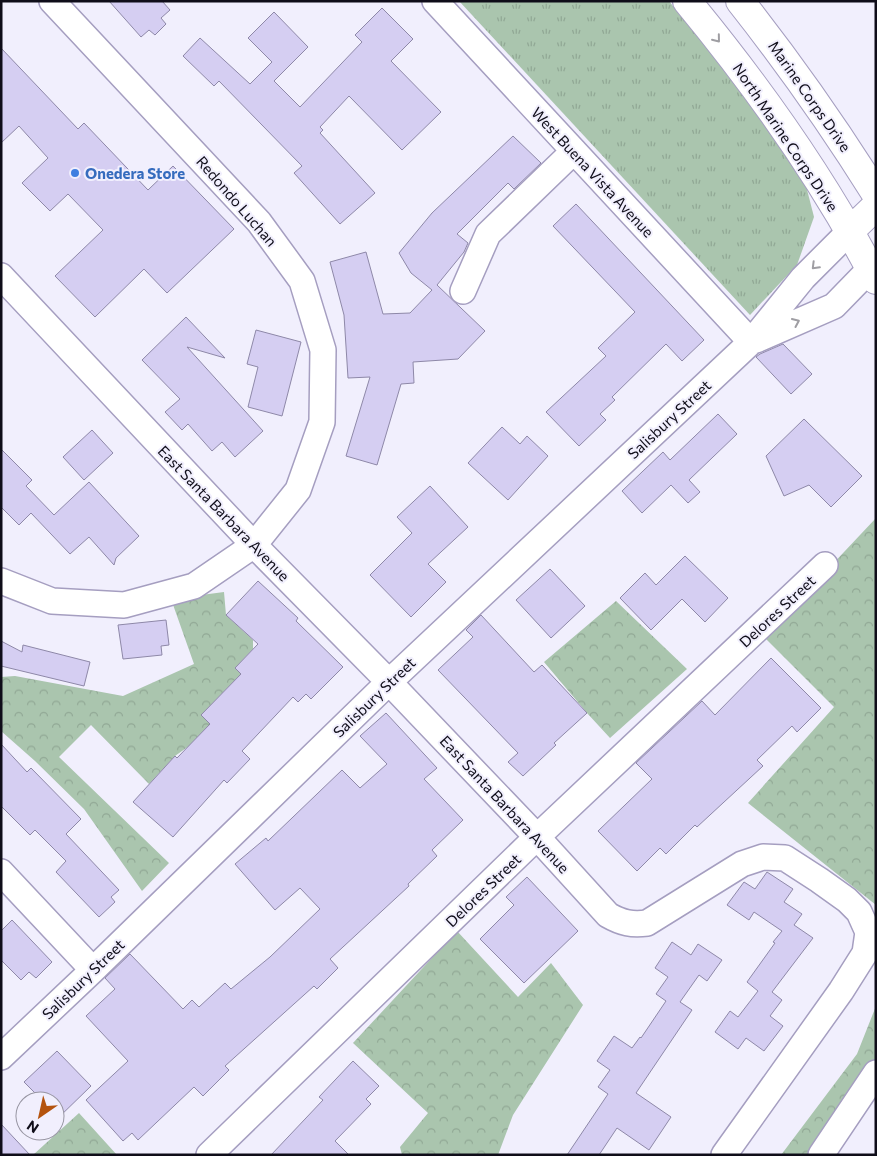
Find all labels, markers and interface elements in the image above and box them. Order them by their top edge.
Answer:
one-way arrow [712,33,720,42]
street label: Marine Corps Drive [765,37,855,155]
street label: North Marine Corps Drive [730,59,842,215]
street label: West Buena Vista Avenue [528,103,658,241]
street label: Redondo Luchan [193,152,281,250]
place label: Onedera Store [85,164,185,182]
marker: Onedera Store [69,167,81,179]
one-way arrow [812,260,821,269]
one-way arrow [791,318,800,329]
street label: Salisbury Street [624,376,714,462]
street label: East Santa Barbara Avenue [154,441,294,585]
street label: Delores Street [735,571,819,651]
street label: Salisbury Street [329,653,419,741]
street label: East Santa Barbara Avenue [437,732,574,877]
street label: Delores Street [442,850,524,930]
street label: Salisbury Street [38,935,128,1023]
north arrow [15,1091,65,1141]
text: N [23,1117,42,1137]

